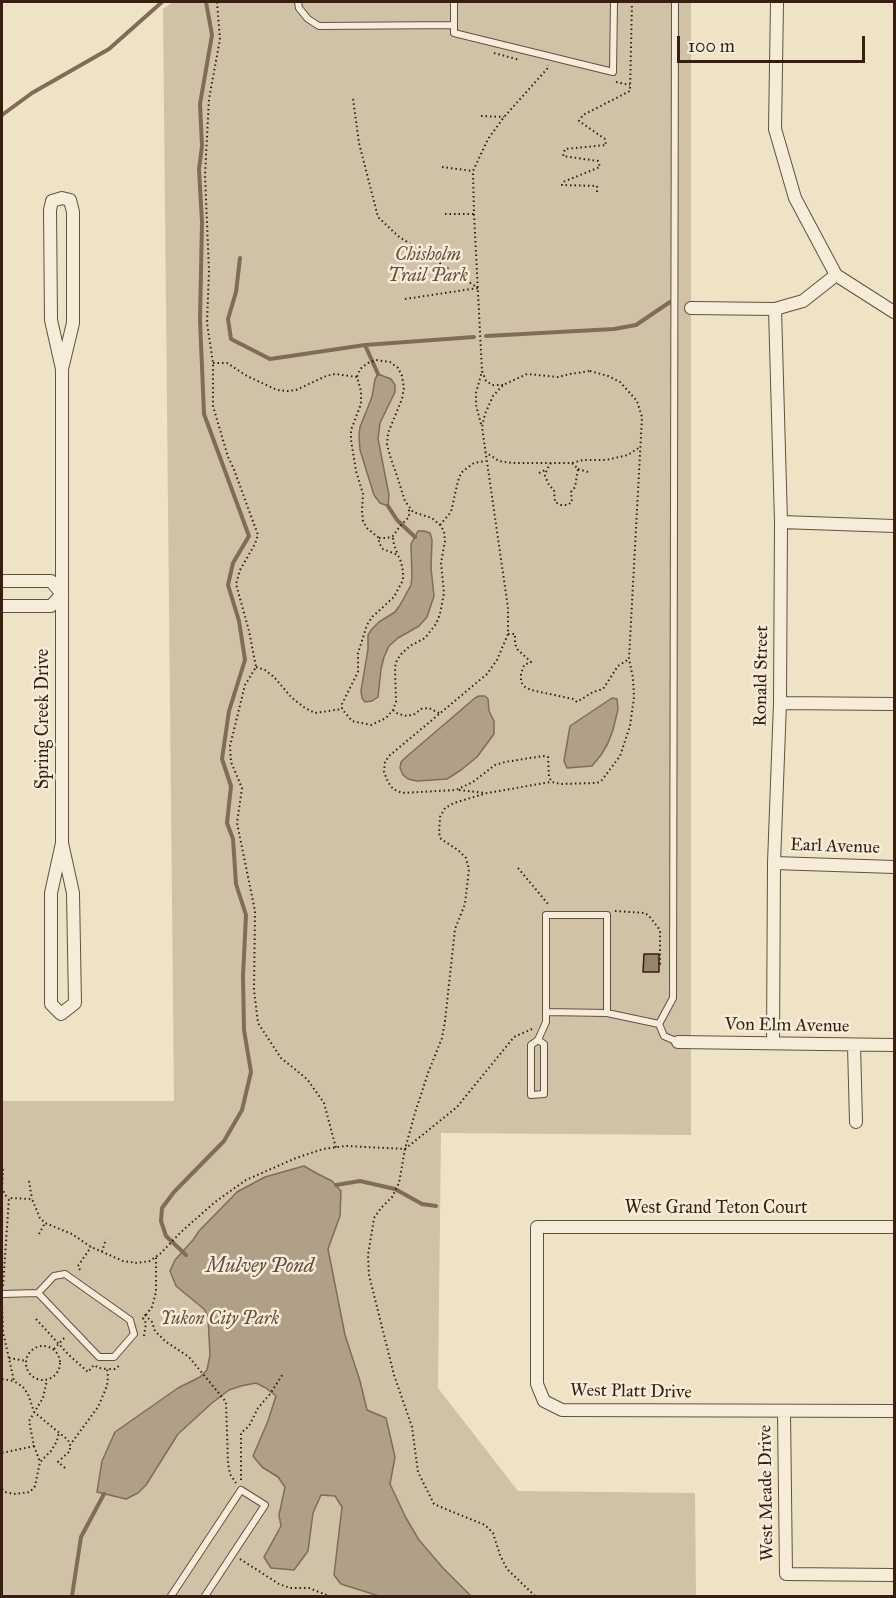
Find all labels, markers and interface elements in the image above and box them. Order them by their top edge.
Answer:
scale bar [680,24,868,62]
text: 100 m [688,35,735,57]
park label: Chisholm Trail Park [388,245,468,288]
street label: Ronald Street [750,625,774,727]
street label: Spring Creek Drive [33,649,55,789]
street label: Earl Avenue [790,835,880,859]
street label: Von Elm Avenue [724,1014,850,1038]
street label: West Grand Teton Court [625,1198,807,1220]
water label: Mulvey Pond [206,1255,314,1279]
park label: Yukon City Park [161,1309,279,1331]
street label: West Platt Drive [570,1380,692,1404]
street label: West Meade Drive [755,1425,779,1561]

